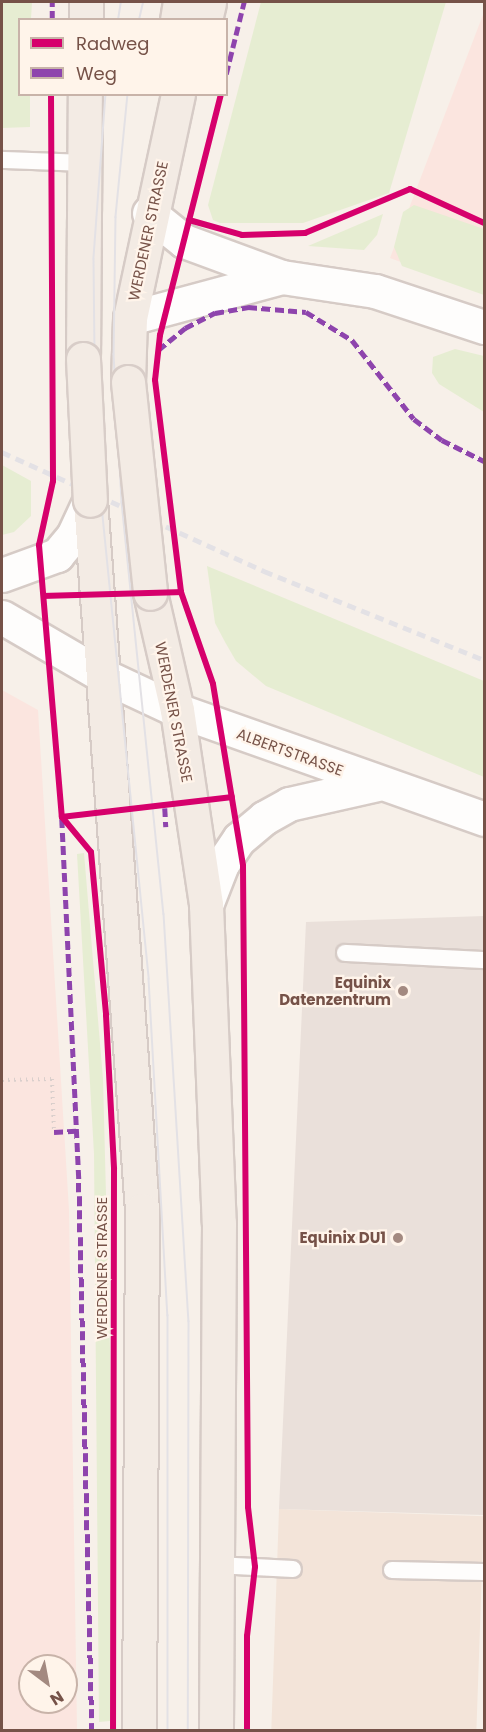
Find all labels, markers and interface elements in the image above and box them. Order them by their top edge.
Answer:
legend [18,18,228,96]
text: Radweg [76,31,149,56]
text: Weg [76,61,117,86]
street label: WERDENER STRASSE [124,159,172,303]
street label: WERDENER STRASSE [152,640,196,784]
street label: ALBERTSTRASSE [234,724,346,780]
place label: Equinix Datenzentrum [279,973,391,1008]
marker: Equinix Datenzentrum [396,984,410,998]
street label: WERDENER STRASSE [93,1197,111,1339]
place label: Equinix DU1 [300,1229,386,1247]
marker: Equinix DU1 [391,1231,405,1245]
north arrow [18,1654,78,1714]
text: N [46,1685,68,1711]

